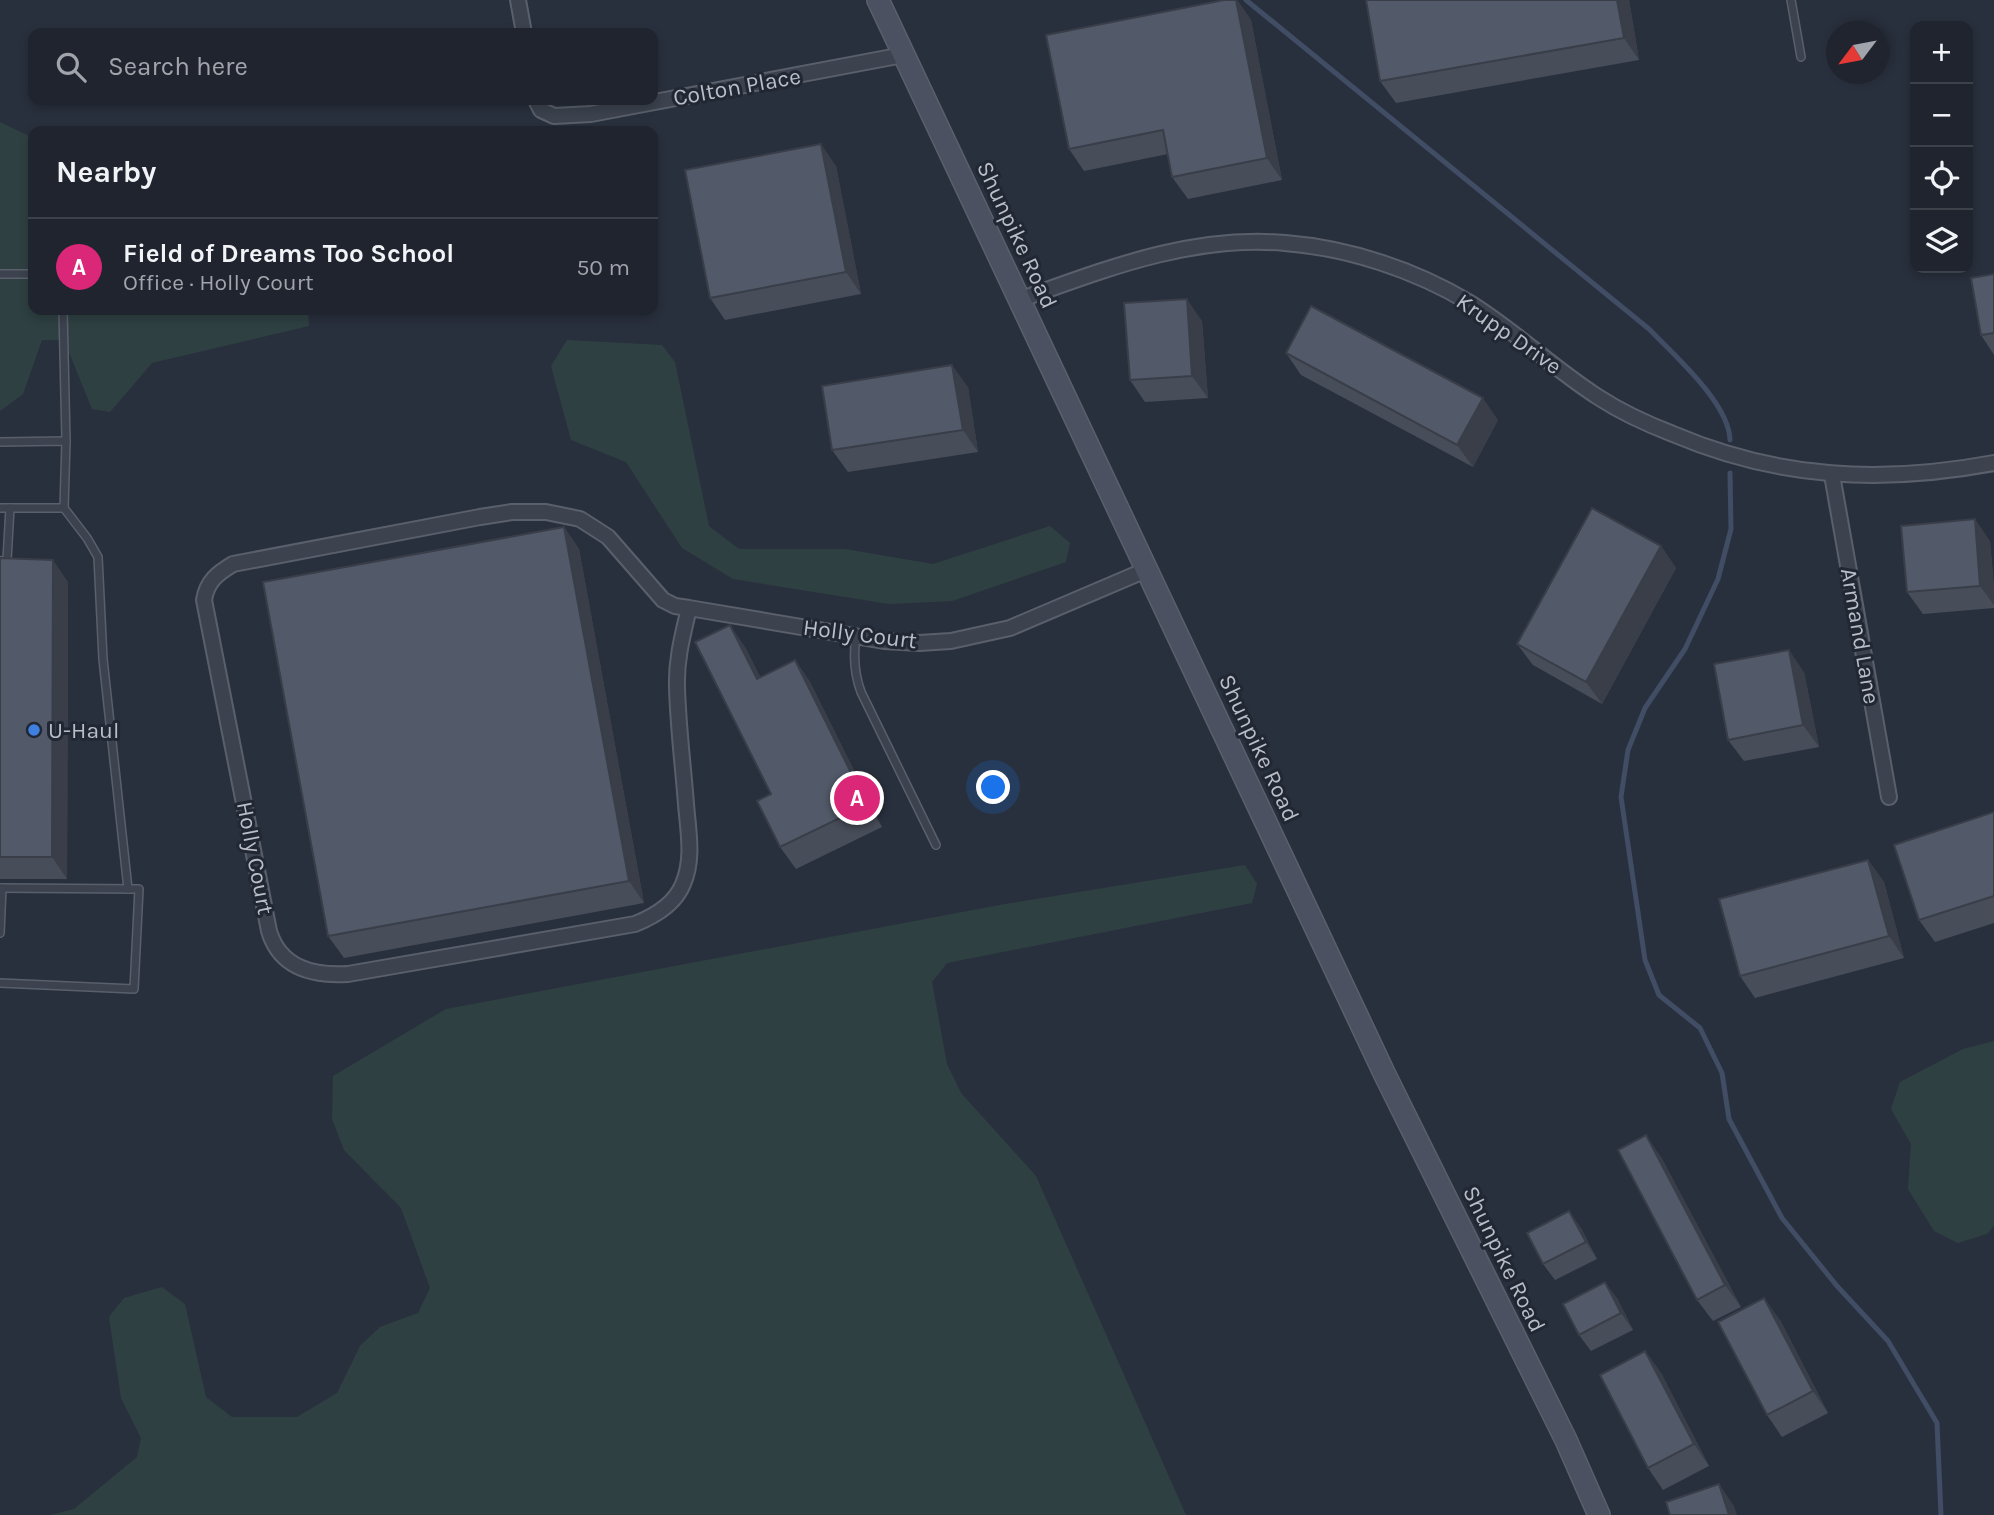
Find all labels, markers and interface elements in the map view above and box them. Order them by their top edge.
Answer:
north arrow [1826,21,1889,84]
map controls [1910,21,1973,273]
button: + [1910,21,1973,84]
search box [28,28,658,105]
icon: search [52,48,90,86]
text: Search here [108,51,248,82]
street label: Colton Place [671,62,803,112]
button: − [1910,84,1973,147]
button: locate [1910,147,1973,210]
text: Nearby [56,154,156,190]
street label: Shunpike Road [971,157,1063,313]
button: layers [1910,210,1973,273]
text: Field of Dreams Too School [123,238,454,269]
text: A [72,254,86,281]
text: 50 m [576,254,630,281]
text: Office · Holly Court [123,269,314,296]
street label: Krupp Drive [1451,288,1567,380]
street label: Armand Lane [1835,566,1885,706]
street label: Holly Court [802,614,919,654]
street label: Shunpike Road [1213,670,1305,826]
place label: U-Haul [48,717,119,744]
marker: U-Haul [26,722,42,738]
your location [976,770,1010,804]
pin: A [834,772,880,824]
street label: Holly Court [231,799,279,917]
street label: Shunpike Road [1457,1182,1551,1336]

